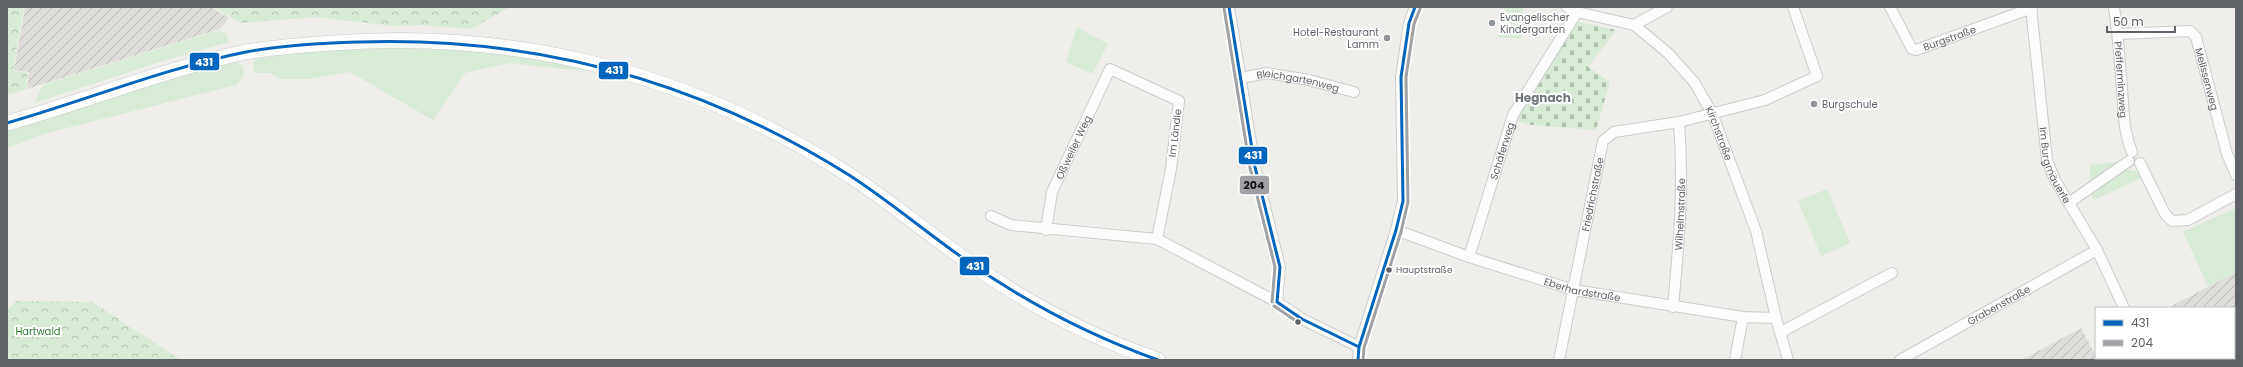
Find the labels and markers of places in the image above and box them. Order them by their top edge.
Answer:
place label: Evangelischer Kindergarten [1500,10,1570,37]
marker: Evangelischer Kindergarten [1487,18,1497,28]
place label: Hotel-Restaurant Lamm [1293,25,1379,52]
marker: Hotel-Restaurant Lamm [1382,33,1392,43]
place label: Burgschule [1822,97,1878,112]
marker: Burgschule [1809,99,1819,109]
place label: Hauptstraße [1396,264,1453,276]
marker: Hauptstraße [1384,265,1394,275]
unlabelled marker [1293,317,1303,327]

